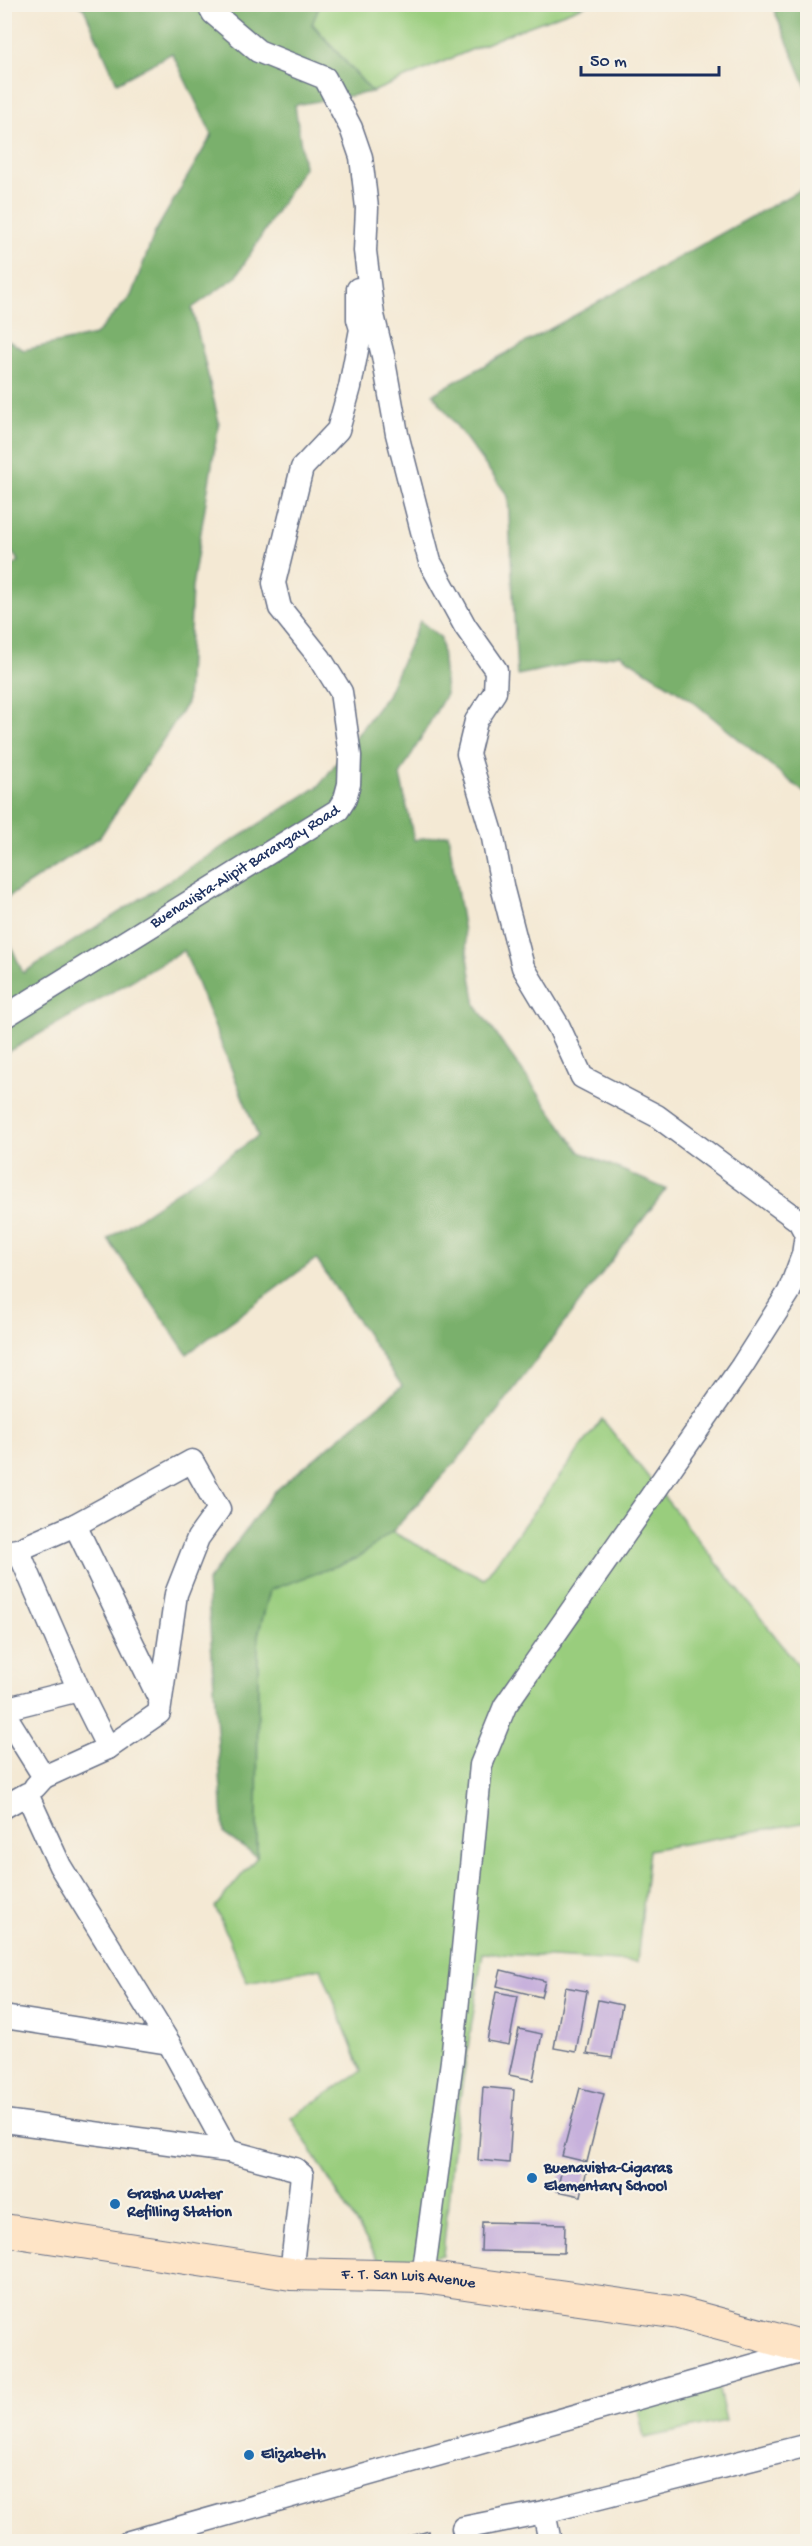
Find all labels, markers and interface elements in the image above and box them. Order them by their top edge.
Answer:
scale bar [581,39,719,77]
text: 50 m [590,52,627,73]
street label: Buenavista-Alipit Barangay Road [146,801,345,934]
place label: Buenavista-Cigaras Elementary School [543,2160,673,2197]
marker: Buenavista-Cigaras Elementary School [525,2171,539,2185]
place label: Grasha Water Refilling Station [126,2186,232,2223]
marker: Grasha Water Refilling Station [108,2197,122,2211]
street label: F. T. San Luis Avenue [340,2266,477,2294]
place label: Elizabeth [261,2446,326,2465]
marker: Elizabeth [242,2448,256,2462]

